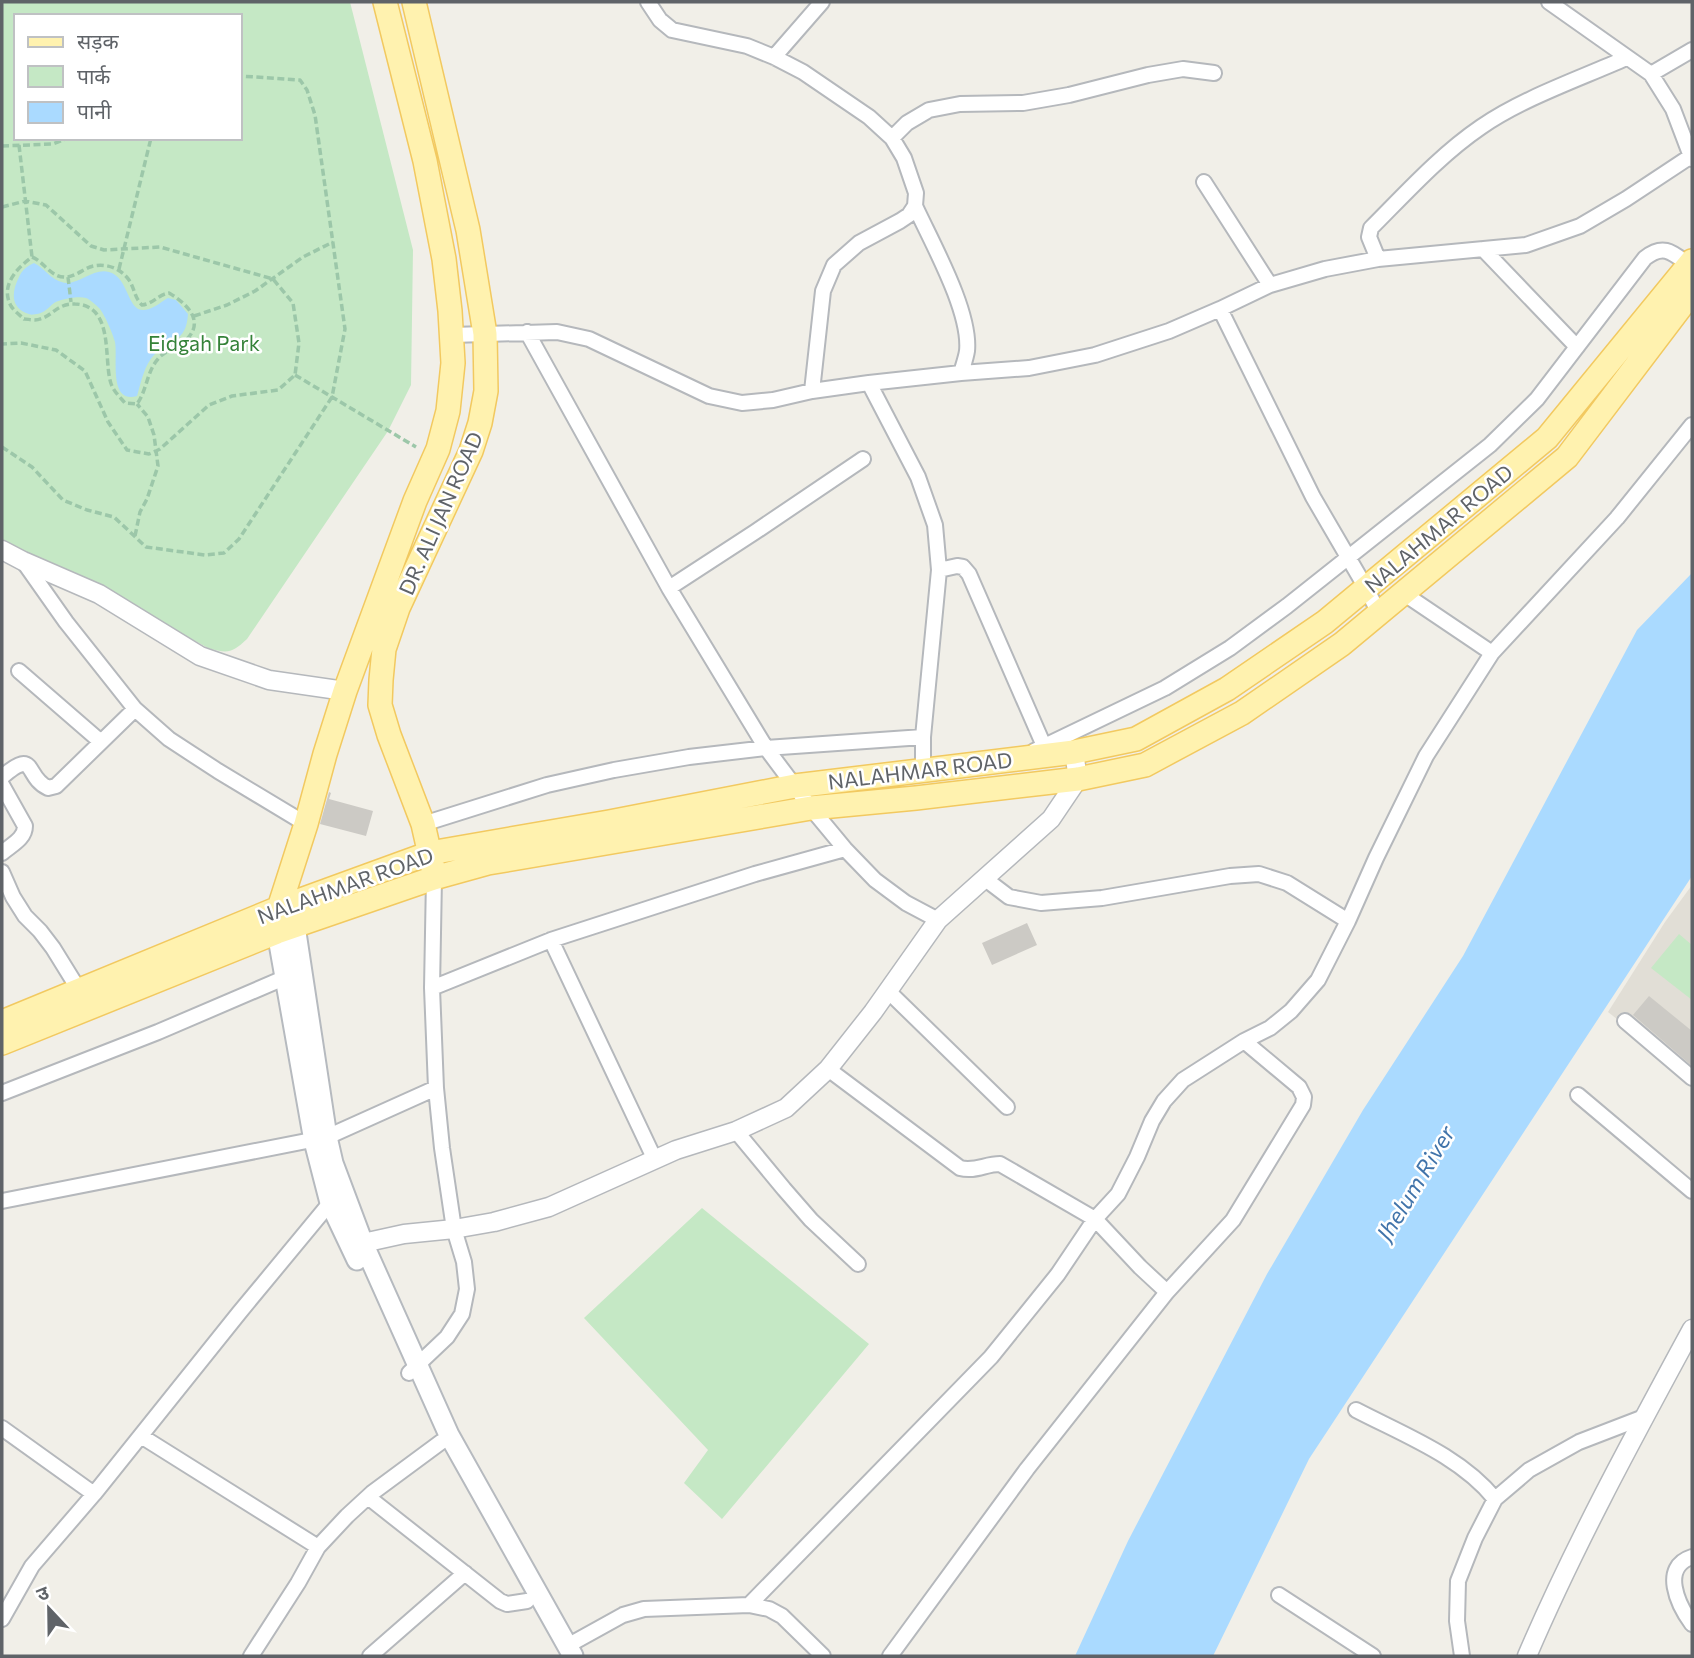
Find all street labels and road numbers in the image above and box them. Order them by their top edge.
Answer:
street label: DR. ALI JAN ROAD [393,428,487,598]
street label: NALAHMAR ROAD [1359,459,1517,597]
street label: NALAHMAR ROAD [826,746,1014,794]
street label: NALAHMAR ROAD [254,842,436,928]

